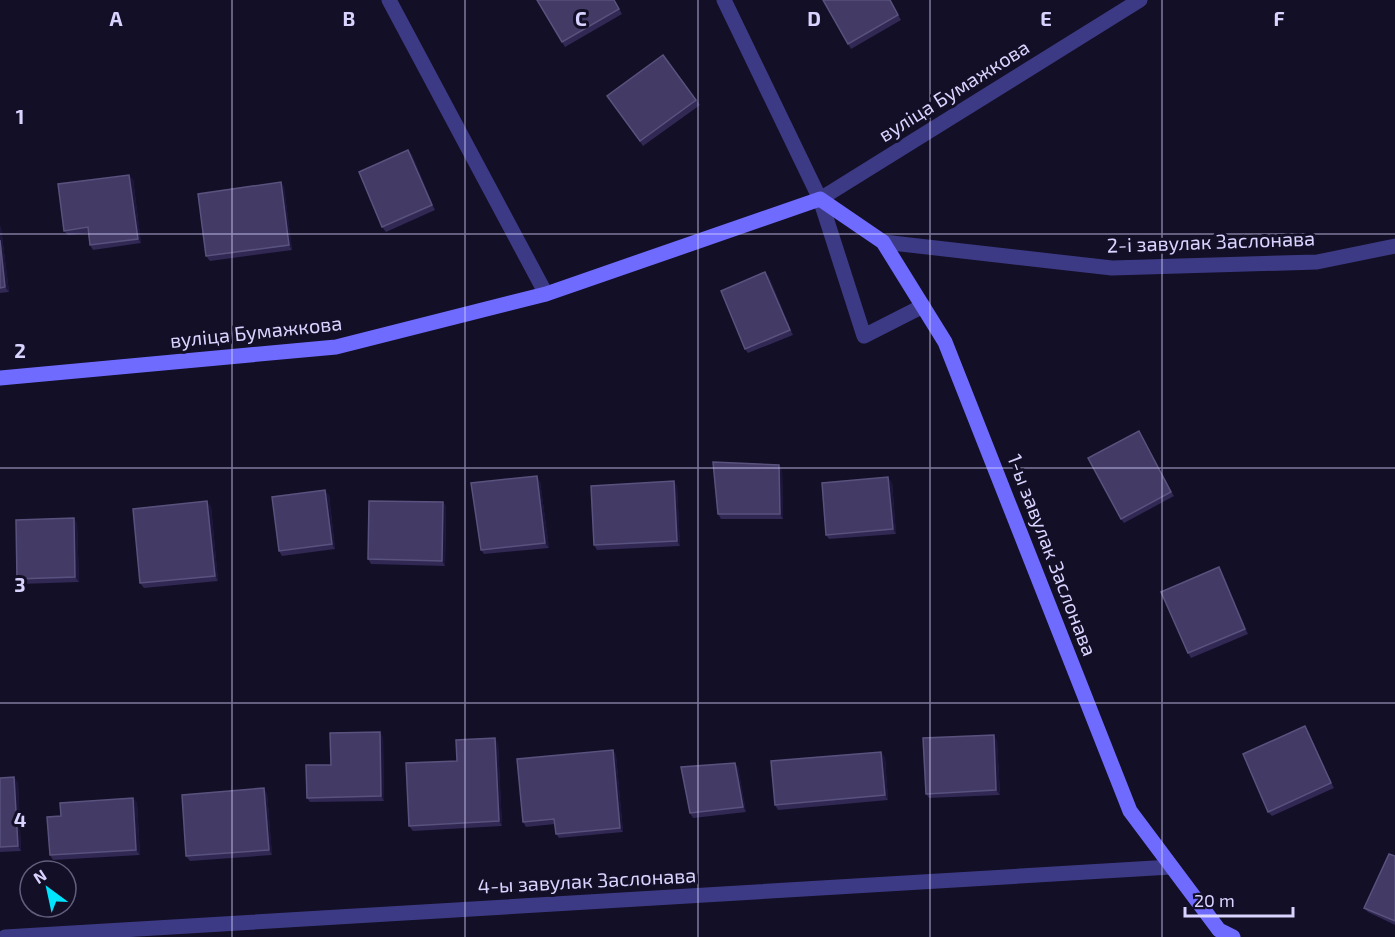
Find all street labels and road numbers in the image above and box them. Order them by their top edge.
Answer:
street label: вуліца Бумажкова [874,34,1034,147]
street label: 2-і завулак Заслонава [1106,225,1316,258]
street label: вуліца Бумажкова [169,310,343,353]
street label: 1-ы завулак Заслонава [1002,450,1103,659]
street label: 4-ы завулак Заслонава [477,862,697,899]

